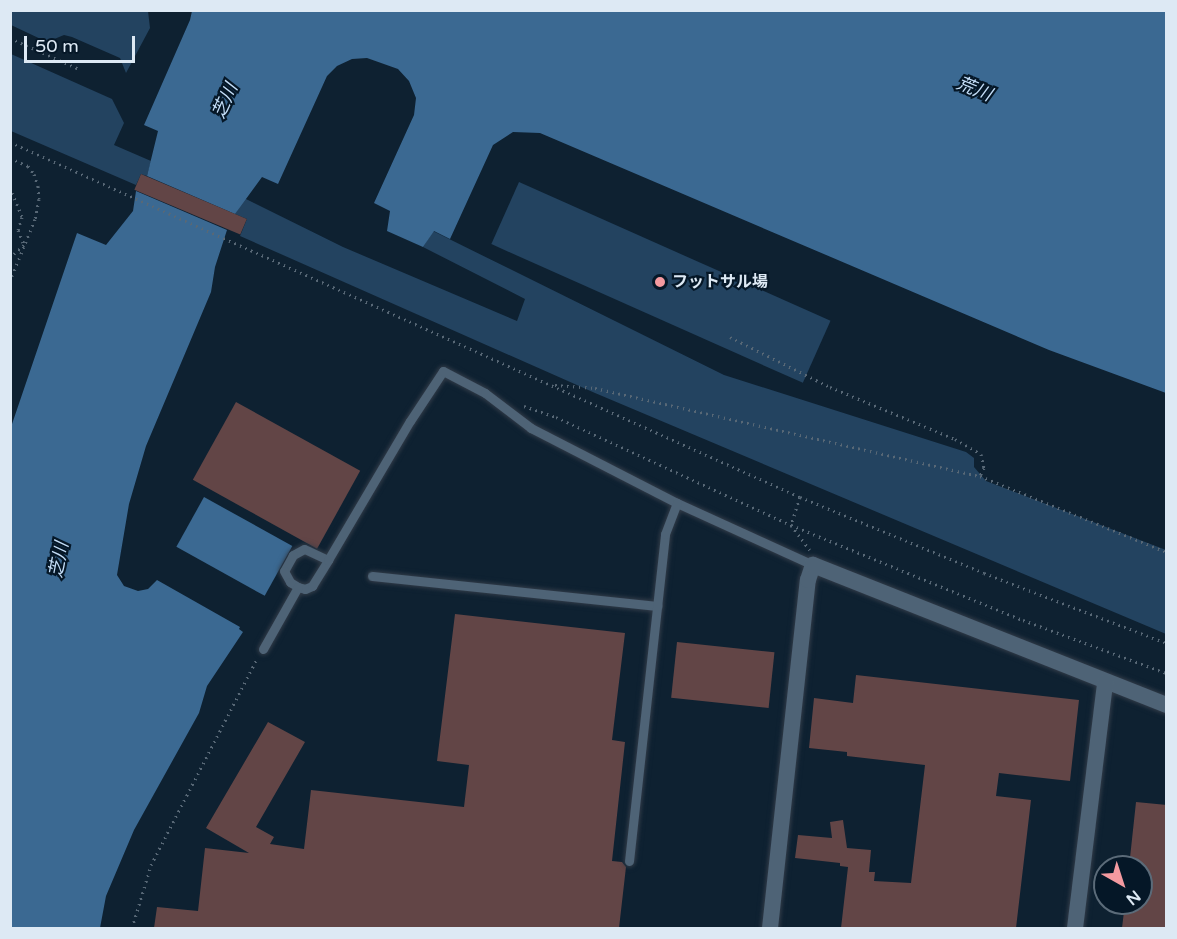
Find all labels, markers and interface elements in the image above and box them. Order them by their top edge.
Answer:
scale bar [27,24,138,62]
text: 50 m [35,35,79,57]
water label: 荒川 [953,72,995,106]
water label: 芝川 [208,80,242,122]
place label: フットサル場 [672,272,768,292]
marker: フットサル場 [653,275,667,289]
water label: 芝川 [45,540,73,580]
north arrow [1093,855,1153,915]
text: N [1122,886,1144,909]

